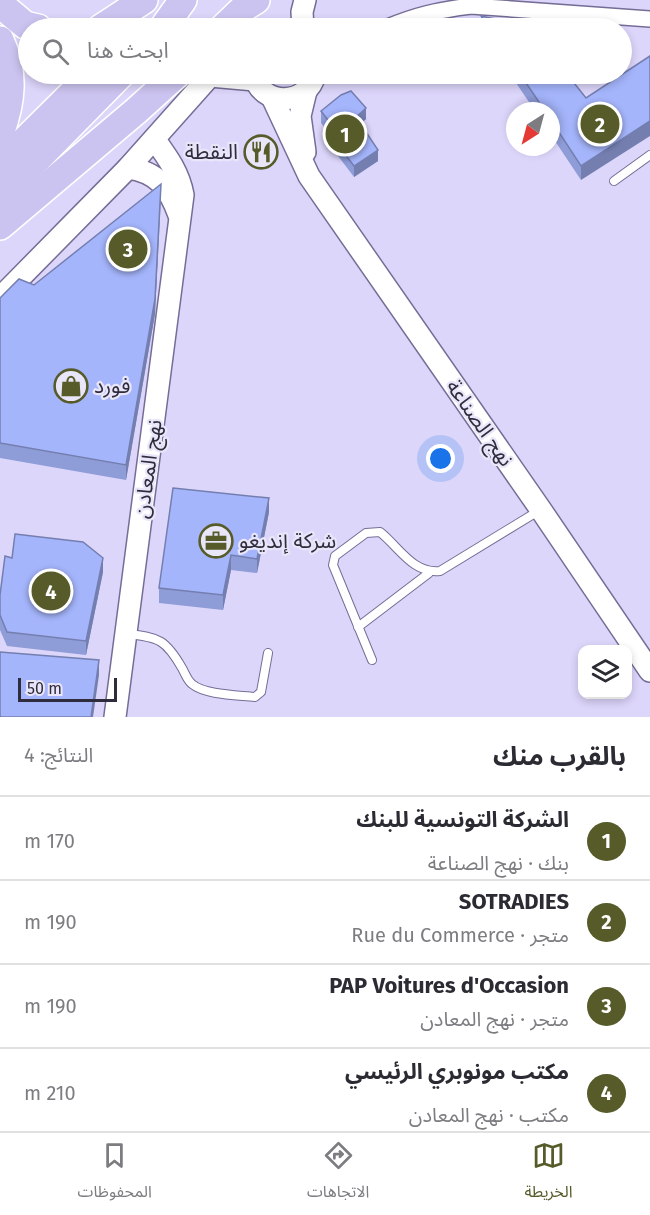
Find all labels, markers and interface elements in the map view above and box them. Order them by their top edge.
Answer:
search box [18,18,632,84]
icon: search [39,35,72,68]
text: ابحث هنا [87,37,169,64]
north arrow [506,102,560,156]
pin: 2 [580,102,620,146]
pin: 1 [326,112,364,156]
restaurant icon: النقطة [243,134,279,170]
place label: النقطة [185,139,238,165]
pin: 3 [108,226,148,272]
shop icon: فورد [53,368,89,404]
place label: فورد [94,373,130,399]
street label: نهج الصناعة [439,375,519,473]
street label: نهج المعادن [128,418,170,520]
your location [426,444,455,473]
office icon: شركة إنديغو [198,523,234,559]
place label: شركة إنديغو [239,528,336,554]
pin: 4 [32,568,70,614]
map controls [578,645,632,699]
button: layers [578,645,632,699]
scale bar [18,675,117,702]
text: 50 m [27,679,62,698]
text: بالقرب منك [493,741,626,772]
text: النتائج: 4 [24,743,93,767]
text: الشركة التونسية للبنك [356,806,569,833]
text: 170 m [24,829,75,853]
text: 1 [602,829,611,853]
text: بنك · نهج الصناعة [428,851,569,875]
text: SOTRADIES [459,888,569,915]
text: 190 m [24,910,77,934]
text: 2 [601,910,612,934]
text: متجر · Rue du Commerce [351,923,569,947]
text: PAP Voitures d'Occasion [329,972,569,999]
text: 190 m [24,994,77,1018]
text: 3 [601,994,612,1018]
text: متجر · نهج المعادن [420,1007,569,1031]
text: مكتب مونوبري الرئيسي [345,1058,569,1085]
text: 210 m [24,1081,76,1105]
text: 4 [601,1081,612,1105]
text: مكتب · نهج المعادن [409,1103,569,1127]
tab: المحفوظات [78,1139,152,1209]
tab: الاتجاهات [307,1139,369,1209]
tab: الخريطة [525,1139,572,1209]

